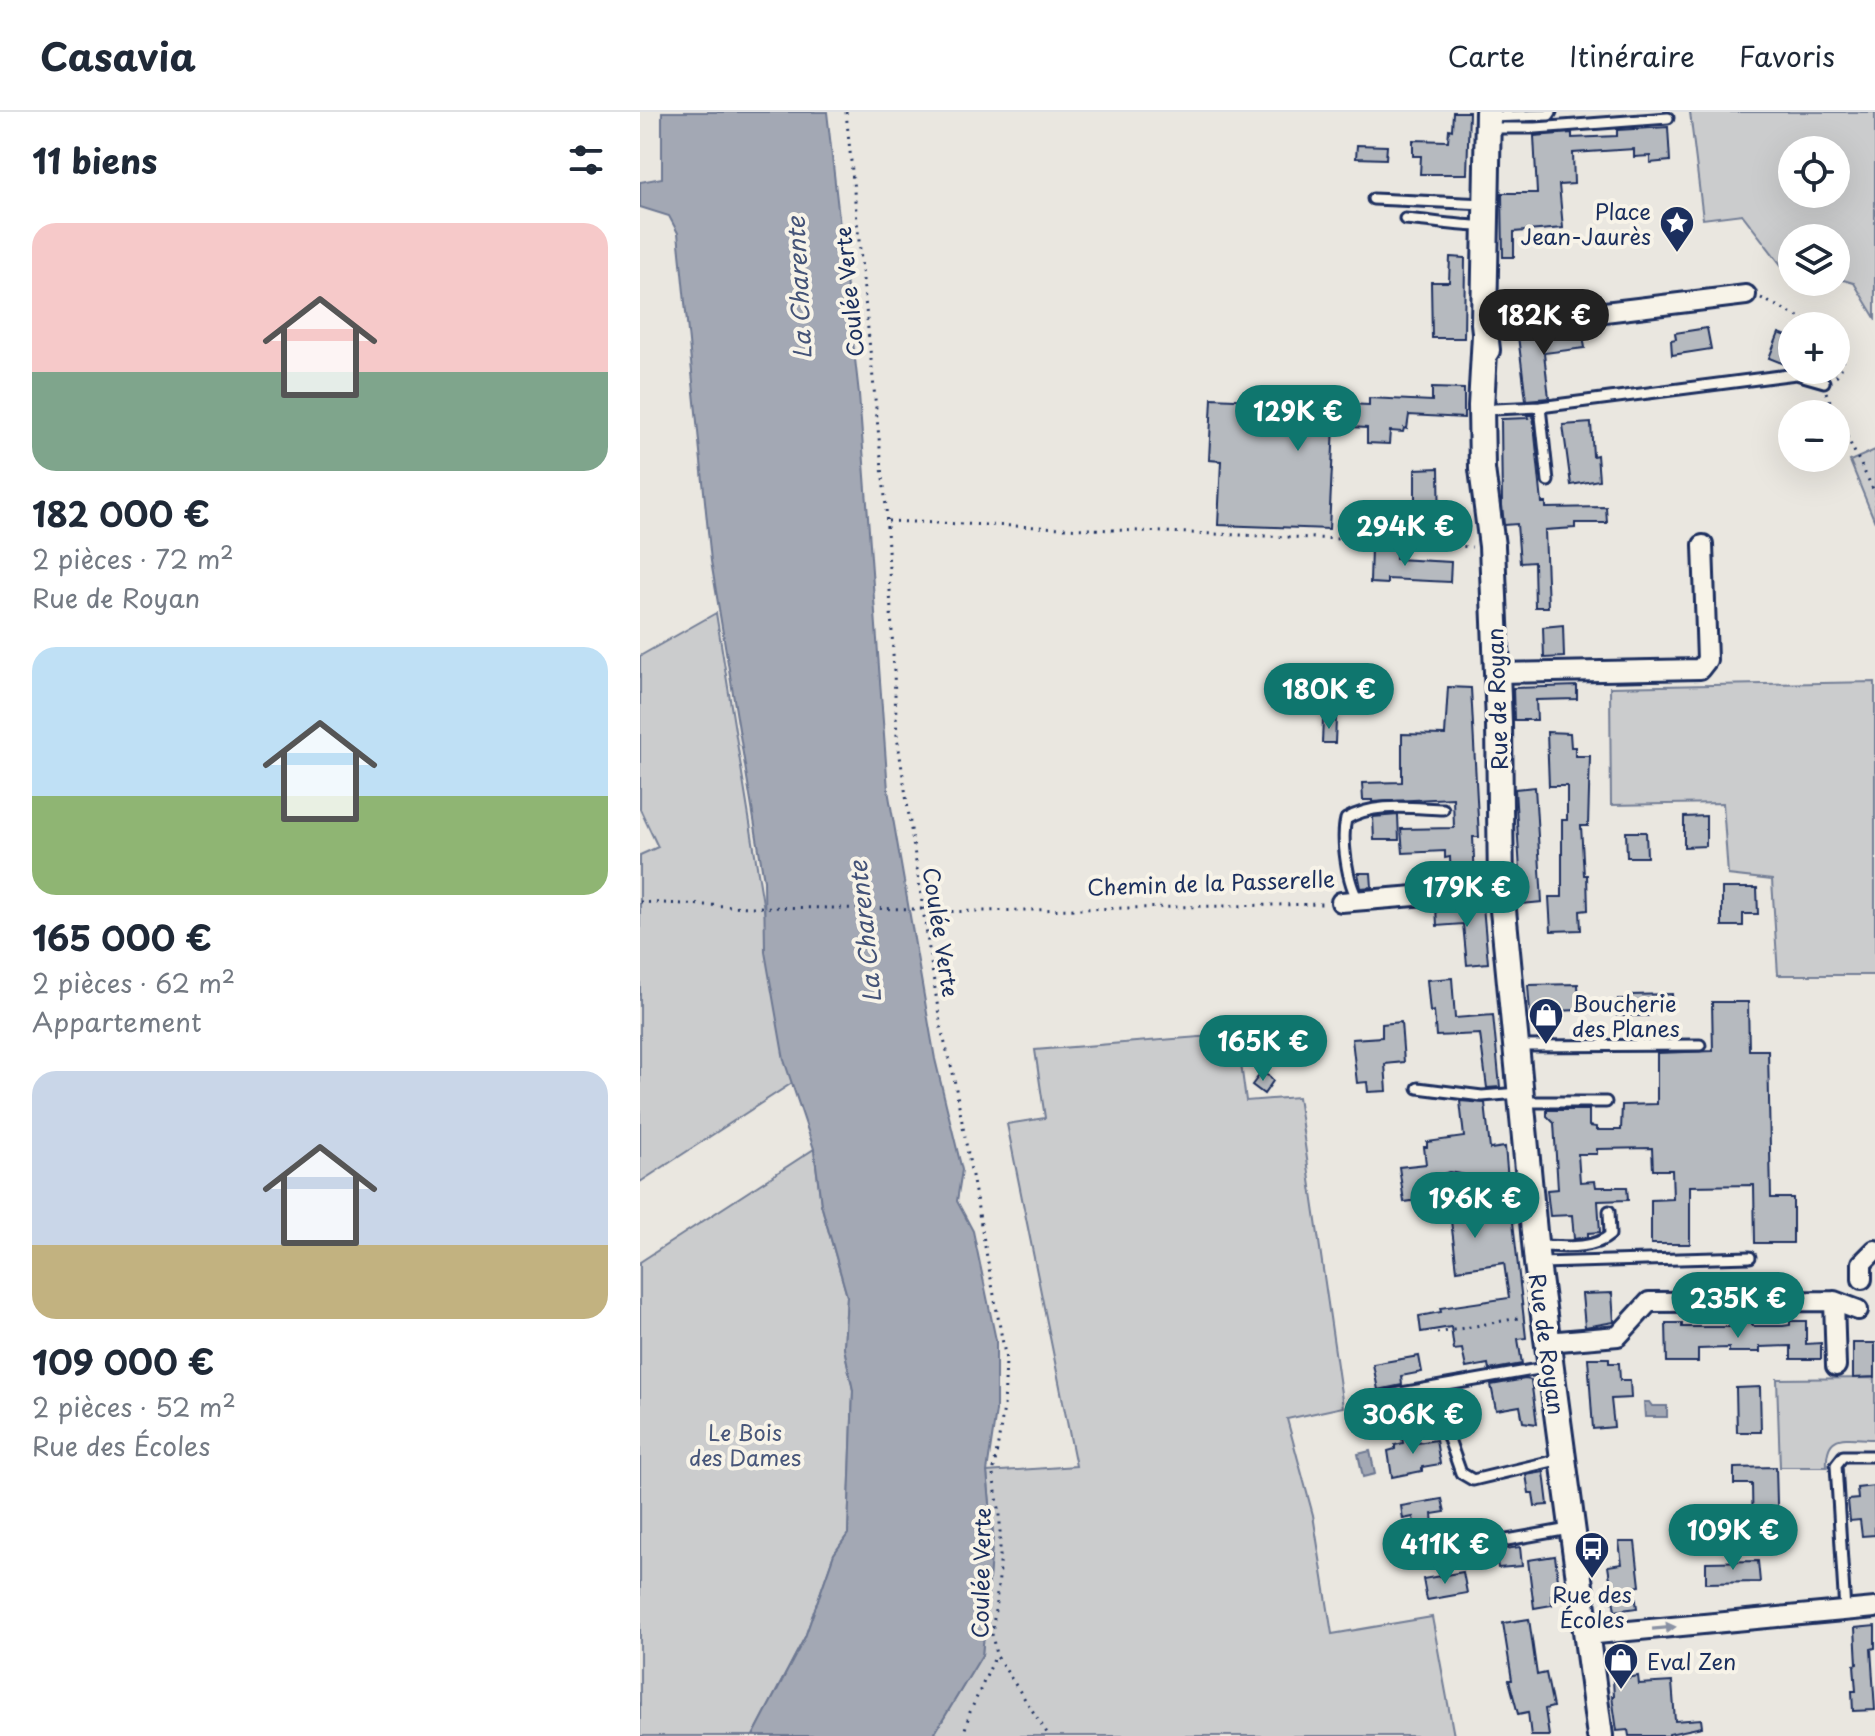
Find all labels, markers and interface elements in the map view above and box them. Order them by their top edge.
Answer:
text: Casavia [40,27,196,84]
text: Carte [1447,34,1525,77]
text: Itinéraire [1569,34,1695,77]
text: Favoris [1739,34,1835,77]
text: 11 biens [32,134,157,186]
map controls [1778,136,1850,472]
button: locate [1778,136,1850,208]
icon: filters [564,138,608,182]
place label: Place Jean-Jaurès [1521,194,1651,252]
place icon: Place Jean-Jaurès [1658,204,1696,254]
water label: La Charente [776,215,820,360]
button: layers [1778,224,1850,296]
street label: Coulée Verte [825,225,871,359]
icon: home [248,275,392,419]
pin: 182K € [1479,289,1609,357]
text: 182K € [1497,295,1591,334]
button: + [1778,312,1850,384]
pin: 129K € [1233,385,1363,453]
text: 129K € [1253,391,1343,430]
button: − [1778,400,1850,472]
text: 182 000 € [32,487,210,539]
pin: 294K € [1340,500,1470,568]
text: 294K € [1356,506,1454,545]
text: 2 pièces · 72 m² [32,539,234,578]
text: Rue de Royan [32,578,200,617]
street label: Rue de Royan [1477,627,1515,771]
pin: 180K € [1264,663,1394,731]
text: 180K € [1282,669,1376,708]
icon: home [248,699,392,843]
water label: La Charente [839,858,889,1005]
street label: Chemin de la Passerelle [1087,861,1335,903]
pin: 179K € [1402,861,1532,929]
street label: Coulée Verte [915,865,969,999]
text: 179K € [1423,867,1511,906]
text: 165 000 € [32,911,212,963]
text: 2 pièces · 62 m² [32,963,235,1002]
place label: Boucherie des Planes [1572,986,1680,1044]
shop icon: Boucherie des Planes [1527,996,1565,1046]
text: Appartement [32,1002,202,1041]
pin: 165K € [1198,1015,1328,1083]
text: 165K € [1217,1021,1309,1060]
icon: home [248,1123,392,1267]
pin: 196K € [1410,1172,1540,1240]
text: 196K € [1428,1178,1522,1217]
street label: Rue de Royan [1522,1271,1574,1417]
pin: 235K € [1673,1272,1803,1340]
text: 235K € [1689,1278,1787,1317]
text: 109 000 € [32,1335,214,1387]
text: 2 pièces · 52 m² [32,1387,236,1426]
pin: 306K € [1348,1388,1478,1456]
text: 306K € [1362,1394,1464,1433]
park label: Le Bois des Dames [689,1415,801,1473]
text: Rue des Écoles [32,1426,210,1465]
pin: 109K € [1668,1504,1798,1572]
street label: Coulée Verte [962,1507,998,1639]
text: 109K € [1687,1510,1779,1549]
pin: 411K € [1380,1518,1510,1586]
text: 411K € [1401,1524,1489,1563]
bus stop icon: Rue des Écoles [1573,1530,1611,1580]
place label: Rue des Écoles [1552,1577,1632,1635]
one-way arrow [1652,1622,1677,1635]
shop icon: Eval Zen [1602,1641,1640,1691]
place label: Eval Zen [1647,1644,1736,1677]

